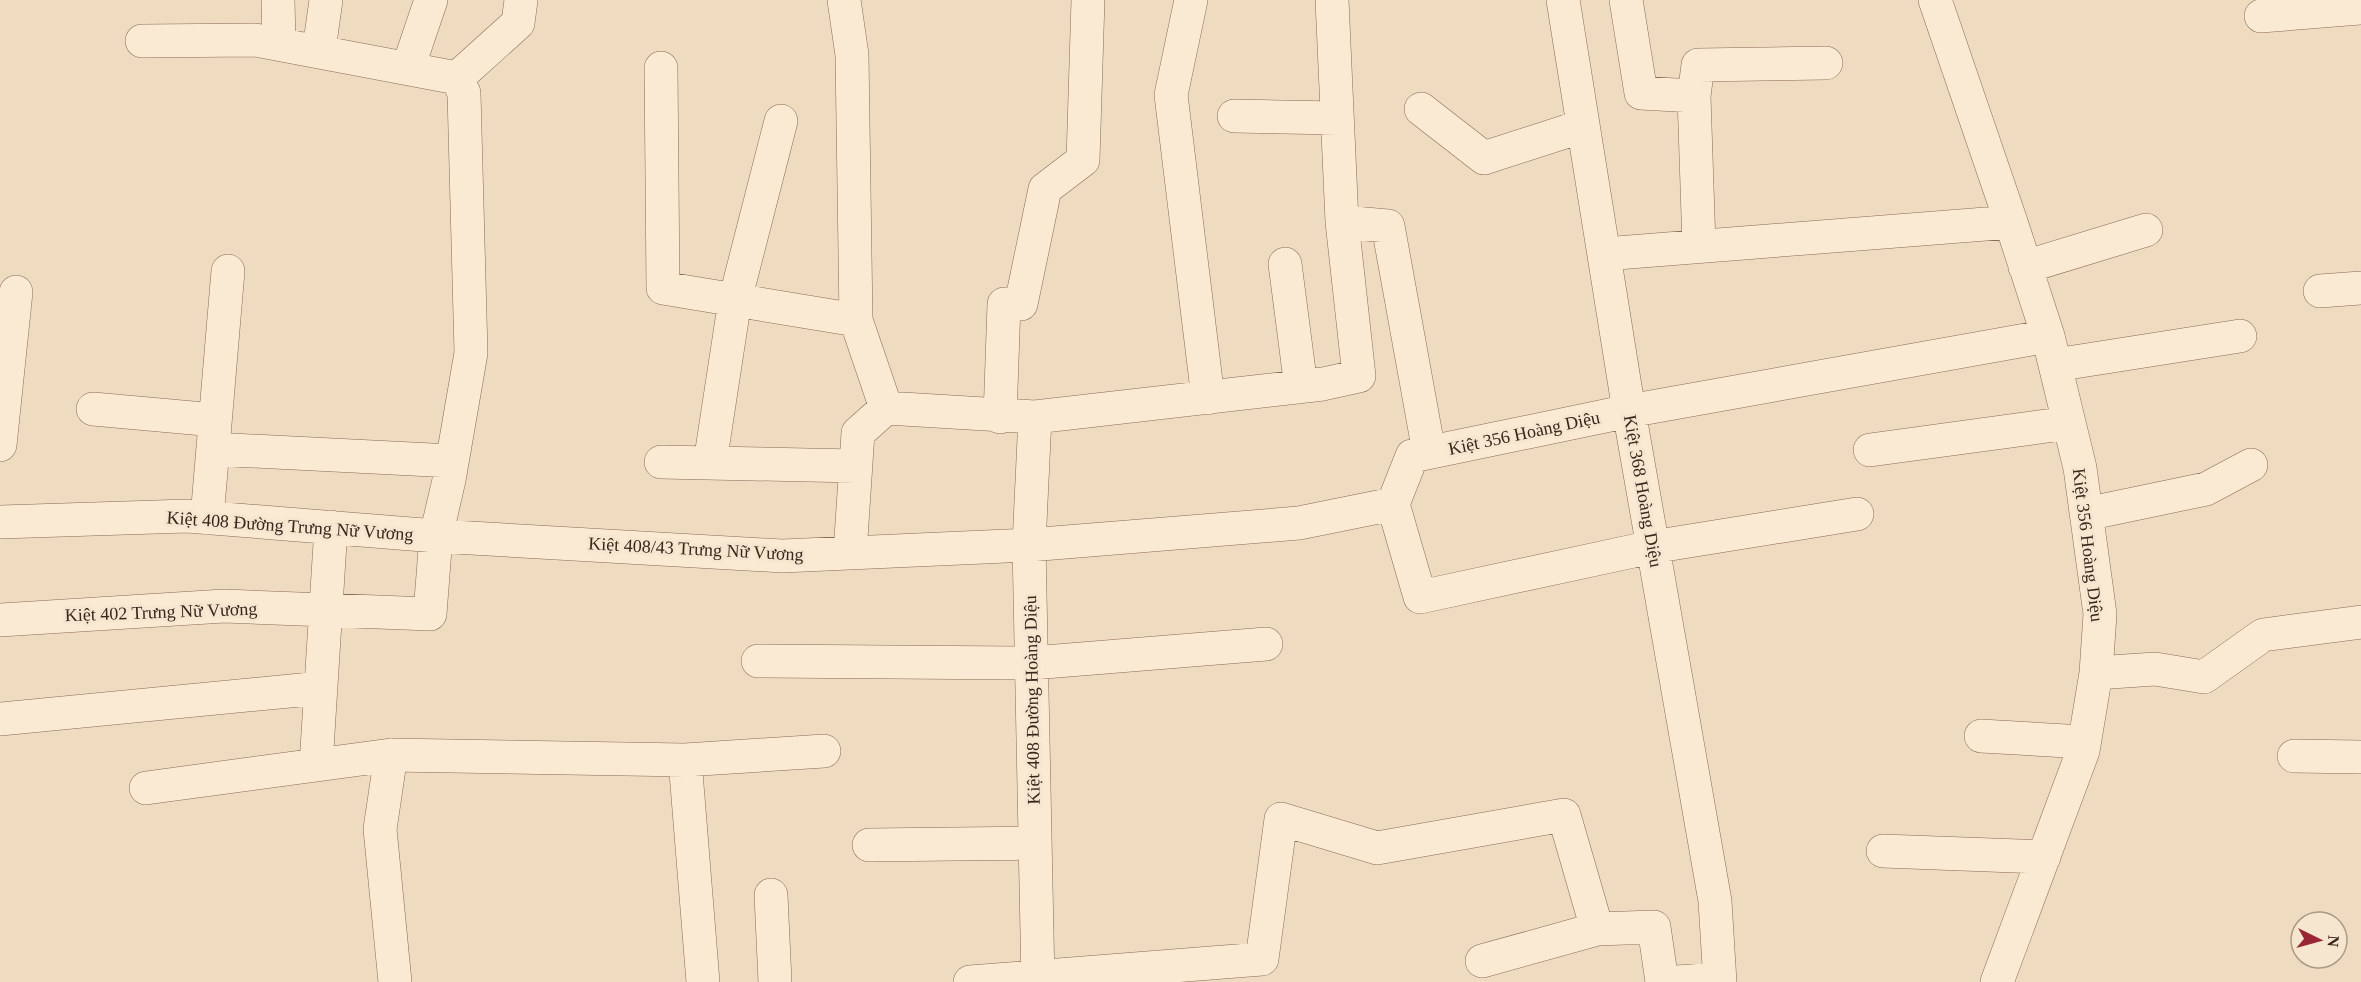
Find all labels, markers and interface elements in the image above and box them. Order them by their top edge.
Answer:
street label: Kiệt 356 Hoàng Diệu [1446,407,1602,459]
street label: Kiệt 368 Hoàng Diệu [1620,413,1666,569]
street label: Kiệt 356 Hoàng Diệu [2069,467,2107,623]
street label: Kiệt 408 Đường Trưng Nữ Vương [166,507,414,545]
street label: Kiệt 408/43 Trưng Nữ Vương [588,533,804,565]
street label: Kiệt 408 Đường Hoàng Diệu [1020,595,1044,805]
street label: Kiệt 402 Trưng Nữ Vương [64,599,258,625]
north arrow [2289,910,2349,970]
text: N [2324,935,2342,948]

